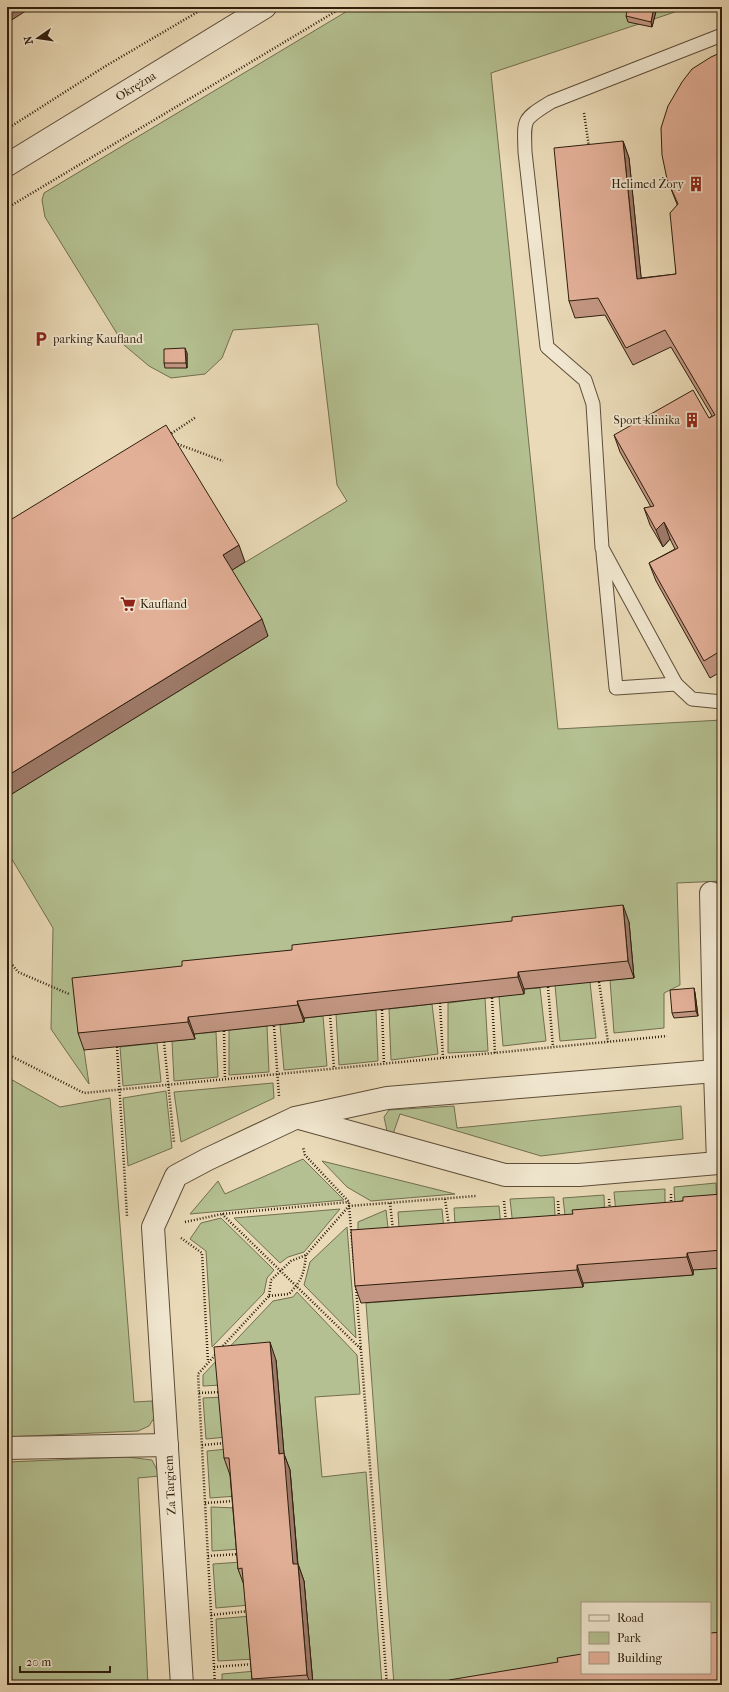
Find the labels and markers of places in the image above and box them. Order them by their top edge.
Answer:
building icon: Helimed Żory [687,175,705,193]
place label: Helimed Żory [611,176,685,191]
parking icon: parking Kaufland [32,330,50,348]
place label: parking Kaufland [52,332,143,346]
building icon: Sport-klinika [683,411,701,429]
place label: Sport-klinika [613,413,680,427]
supermarket icon: Kaufland [119,595,137,613]
place label: Kaufland [140,597,187,611]

